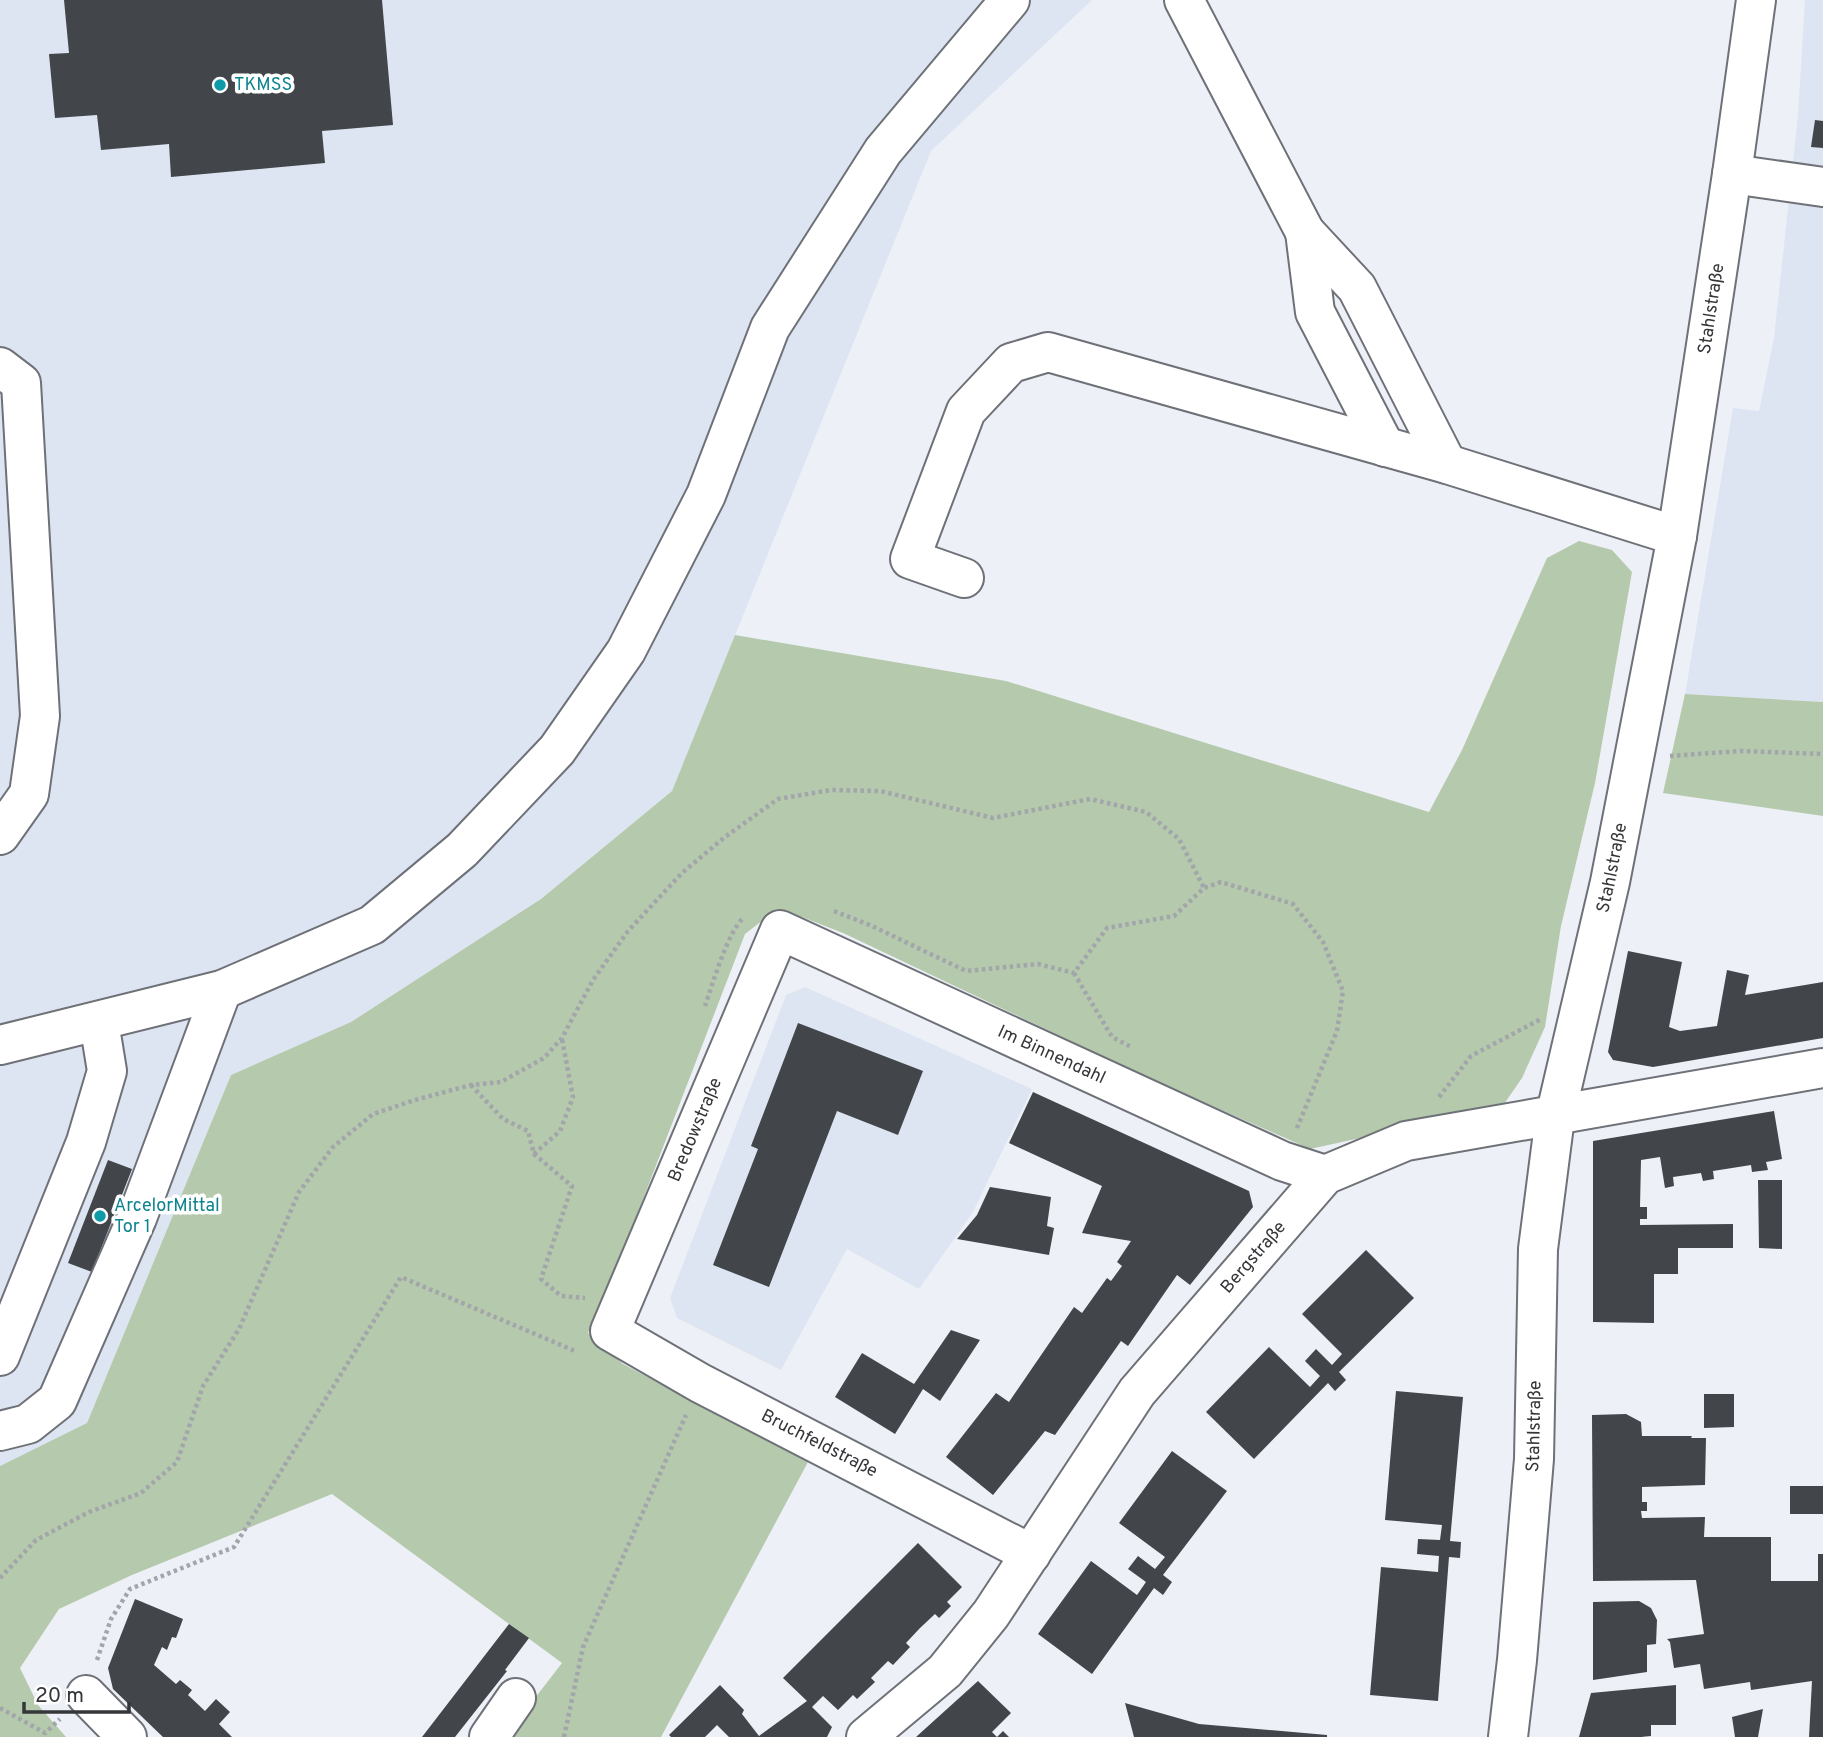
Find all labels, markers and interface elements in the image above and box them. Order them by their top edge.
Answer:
place label: TKMSS [234,74,292,97]
marker: TKMSS [212,77,228,93]
street label: Stahlstraße [1693,262,1730,356]
street label: Stahlstraße [1592,821,1633,915]
street label: Im Binnendahl [994,1020,1109,1090]
street label: Bredowstraße [663,1074,728,1186]
place label: ArcelorMittal Tor 1 [114,1195,220,1239]
marker: ArcelorMittal Tor 1 [92,1208,108,1224]
street label: Bergstraße [1216,1216,1291,1298]
street label: Stahlstraße [1521,1380,1547,1473]
street label: Bruchfeldstraße [757,1405,881,1483]
scale bar [24,1670,130,1714]
text: 20 m [35,1683,84,1710]

